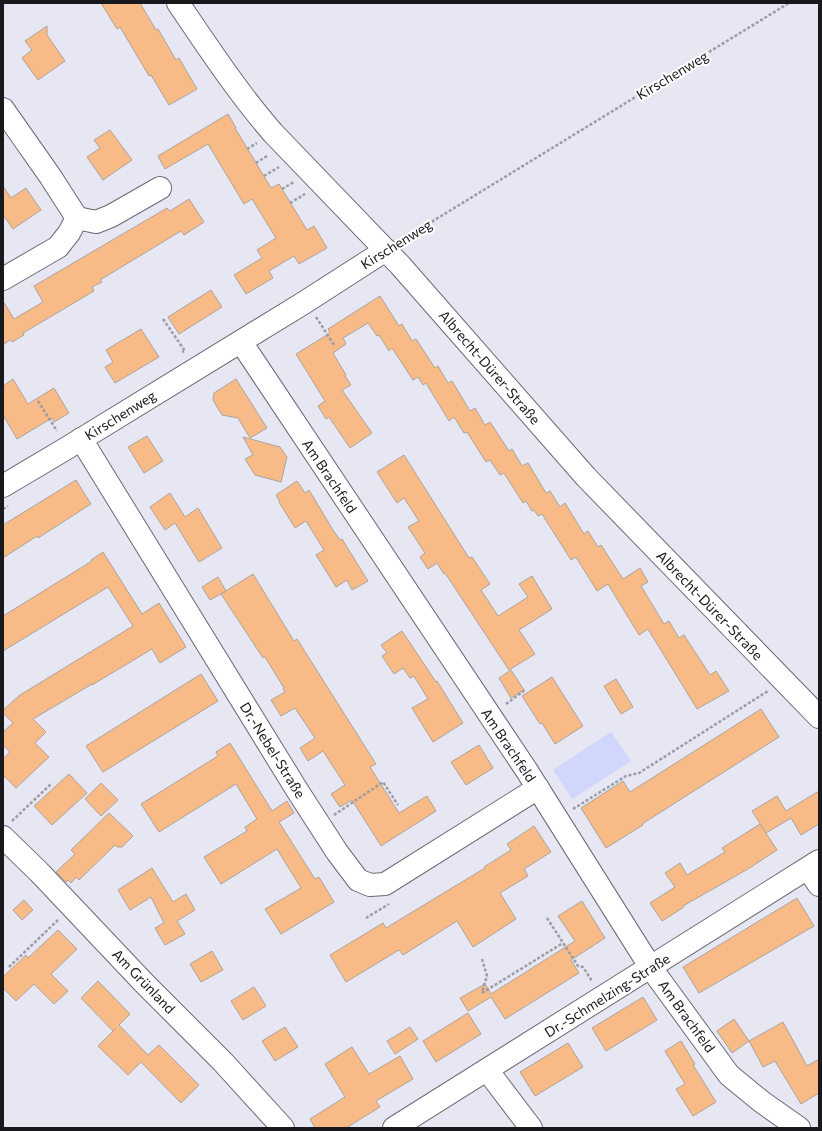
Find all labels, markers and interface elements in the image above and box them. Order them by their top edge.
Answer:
street label: Kirschenweg [633,47,711,103]
street label: Kirschenweg [357,215,435,273]
street label: Albrecht-Dürer-Straße [436,306,544,428]
street label: Kirschenweg [81,386,159,444]
street label: Am Brachfeld [299,436,361,516]
street label: Albrecht-Dürer-Straße [653,547,767,663]
street label: Dr.-Nebel-Straße [237,699,309,801]
street label: Am Brachfeld [478,705,540,785]
street label: Am Grünland [109,945,179,1017]
street label: Dr.-Schmelzing-Straße [541,949,673,1041]
street label: Am Brachfeld [655,976,719,1056]

